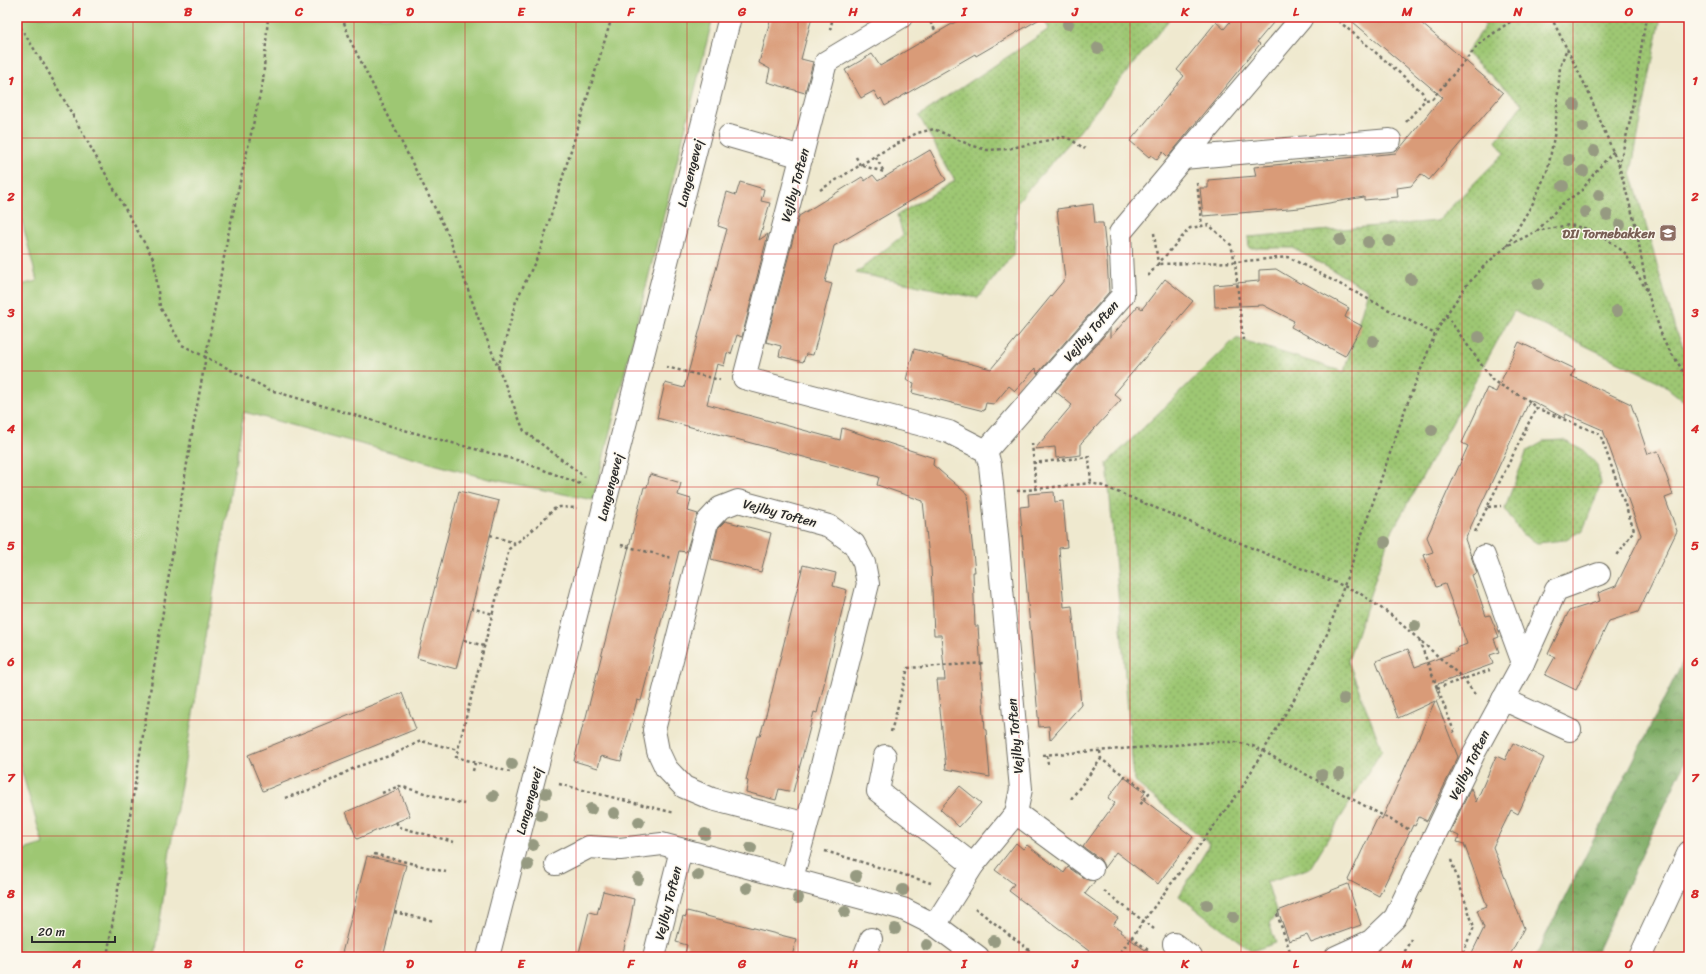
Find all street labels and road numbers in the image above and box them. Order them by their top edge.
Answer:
street label: Langengevej [670,135,710,209]
street label: Vejlby Toften [774,145,816,225]
street label: Vejlby Toften [1057,295,1125,367]
street label: Langengevej [590,449,630,523]
street label: Vejlby Toften [740,492,820,534]
street label: Vejlby Toften [1000,697,1030,775]
street label: Vejlby Toften [1442,726,1496,804]
street label: Langengevej [509,763,549,837]
street label: Vejlby Toften [648,863,688,943]

